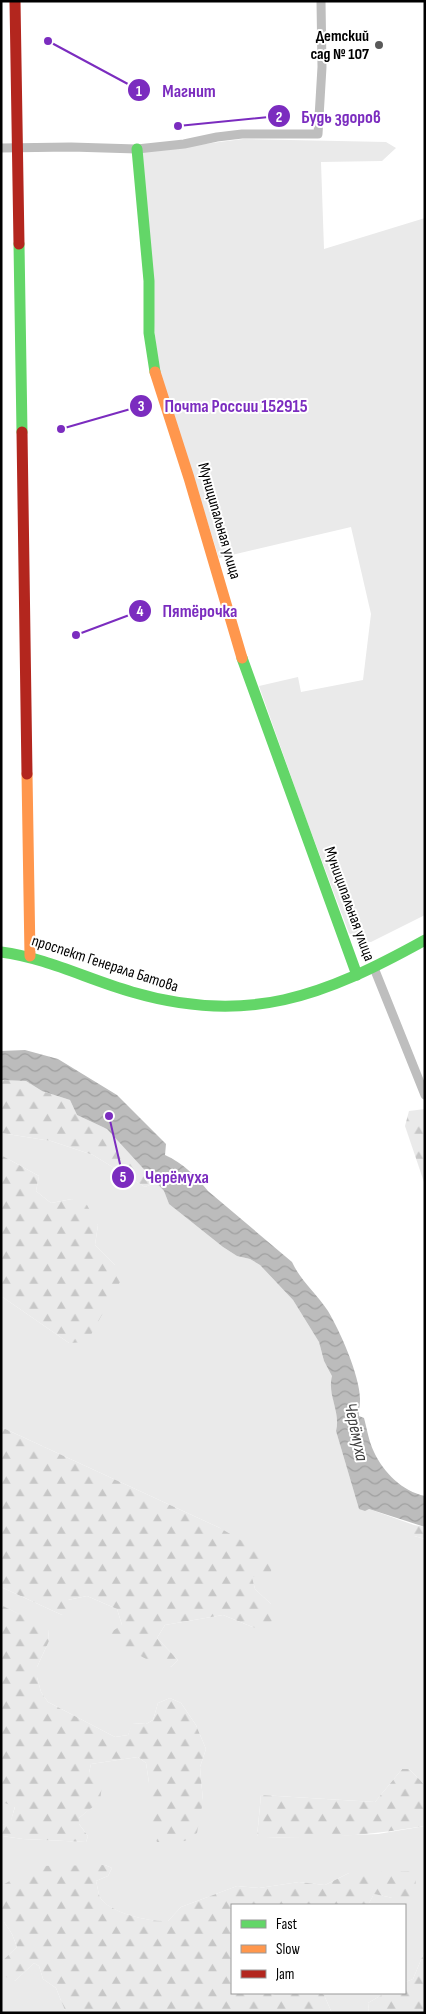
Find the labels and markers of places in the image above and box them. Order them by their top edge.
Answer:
place label: Детский сад № 107 [310,27,369,64]
marker: Детский сад № 107 [373,39,385,51]
callout: Магнит [127,74,225,107]
callout: Будь здоров [266,100,391,133]
callout: Почта России 152915 [129,389,317,422]
callout: Пятёрочка [127,595,247,628]
callout: Черёмуха [110,1160,219,1193]

